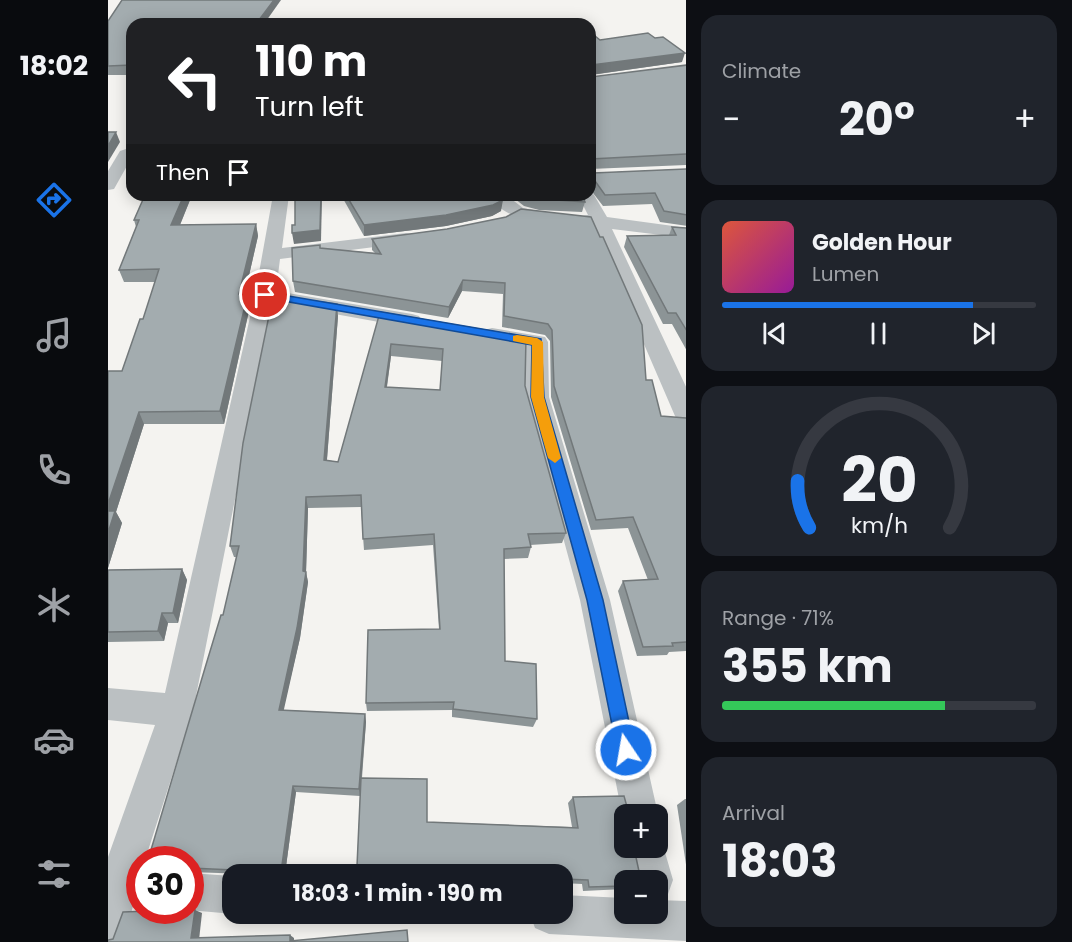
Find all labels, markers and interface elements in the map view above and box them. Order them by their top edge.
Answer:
text: 110 m [255,32,367,91]
icon: left [156,42,234,120]
text: 18:02 [20,47,88,84]
text: Climate [722,57,801,85]
text: Turn left [255,88,364,125]
text: 20° [839,88,915,151]
text: − [722,96,740,143]
text: + [1013,96,1036,143]
icon: arrive [222,156,255,189]
text: Then [156,157,210,188]
icon: directions [33,179,75,221]
text: Golden Hour [812,227,952,258]
text: Lumen [812,260,879,288]
pin [239,269,290,320]
icon: arrive [248,278,281,311]
icon: music [33,314,75,356]
icon: previous [758,317,791,350]
icon: pause [862,317,895,350]
icon: next [967,317,1000,350]
text: 20 [841,436,917,524]
icon: phone [33,449,75,491]
text: km/h [850,510,908,541]
icon: climate [33,584,75,626]
text: Range · 71% [722,604,834,632]
text: 355 km [722,635,893,698]
position arrow [594,718,658,782]
icon: car [33,719,75,761]
text: Arrival [722,799,785,827]
map controls [614,804,668,924]
button: + [614,804,668,858]
text: 18:03 [722,830,837,893]
speed limit sign: 30 [126,846,204,924]
icon: filters [33,853,75,895]
button: − [614,870,668,924]
text: 18:03 · 1 min · 190 m [293,878,502,909]

